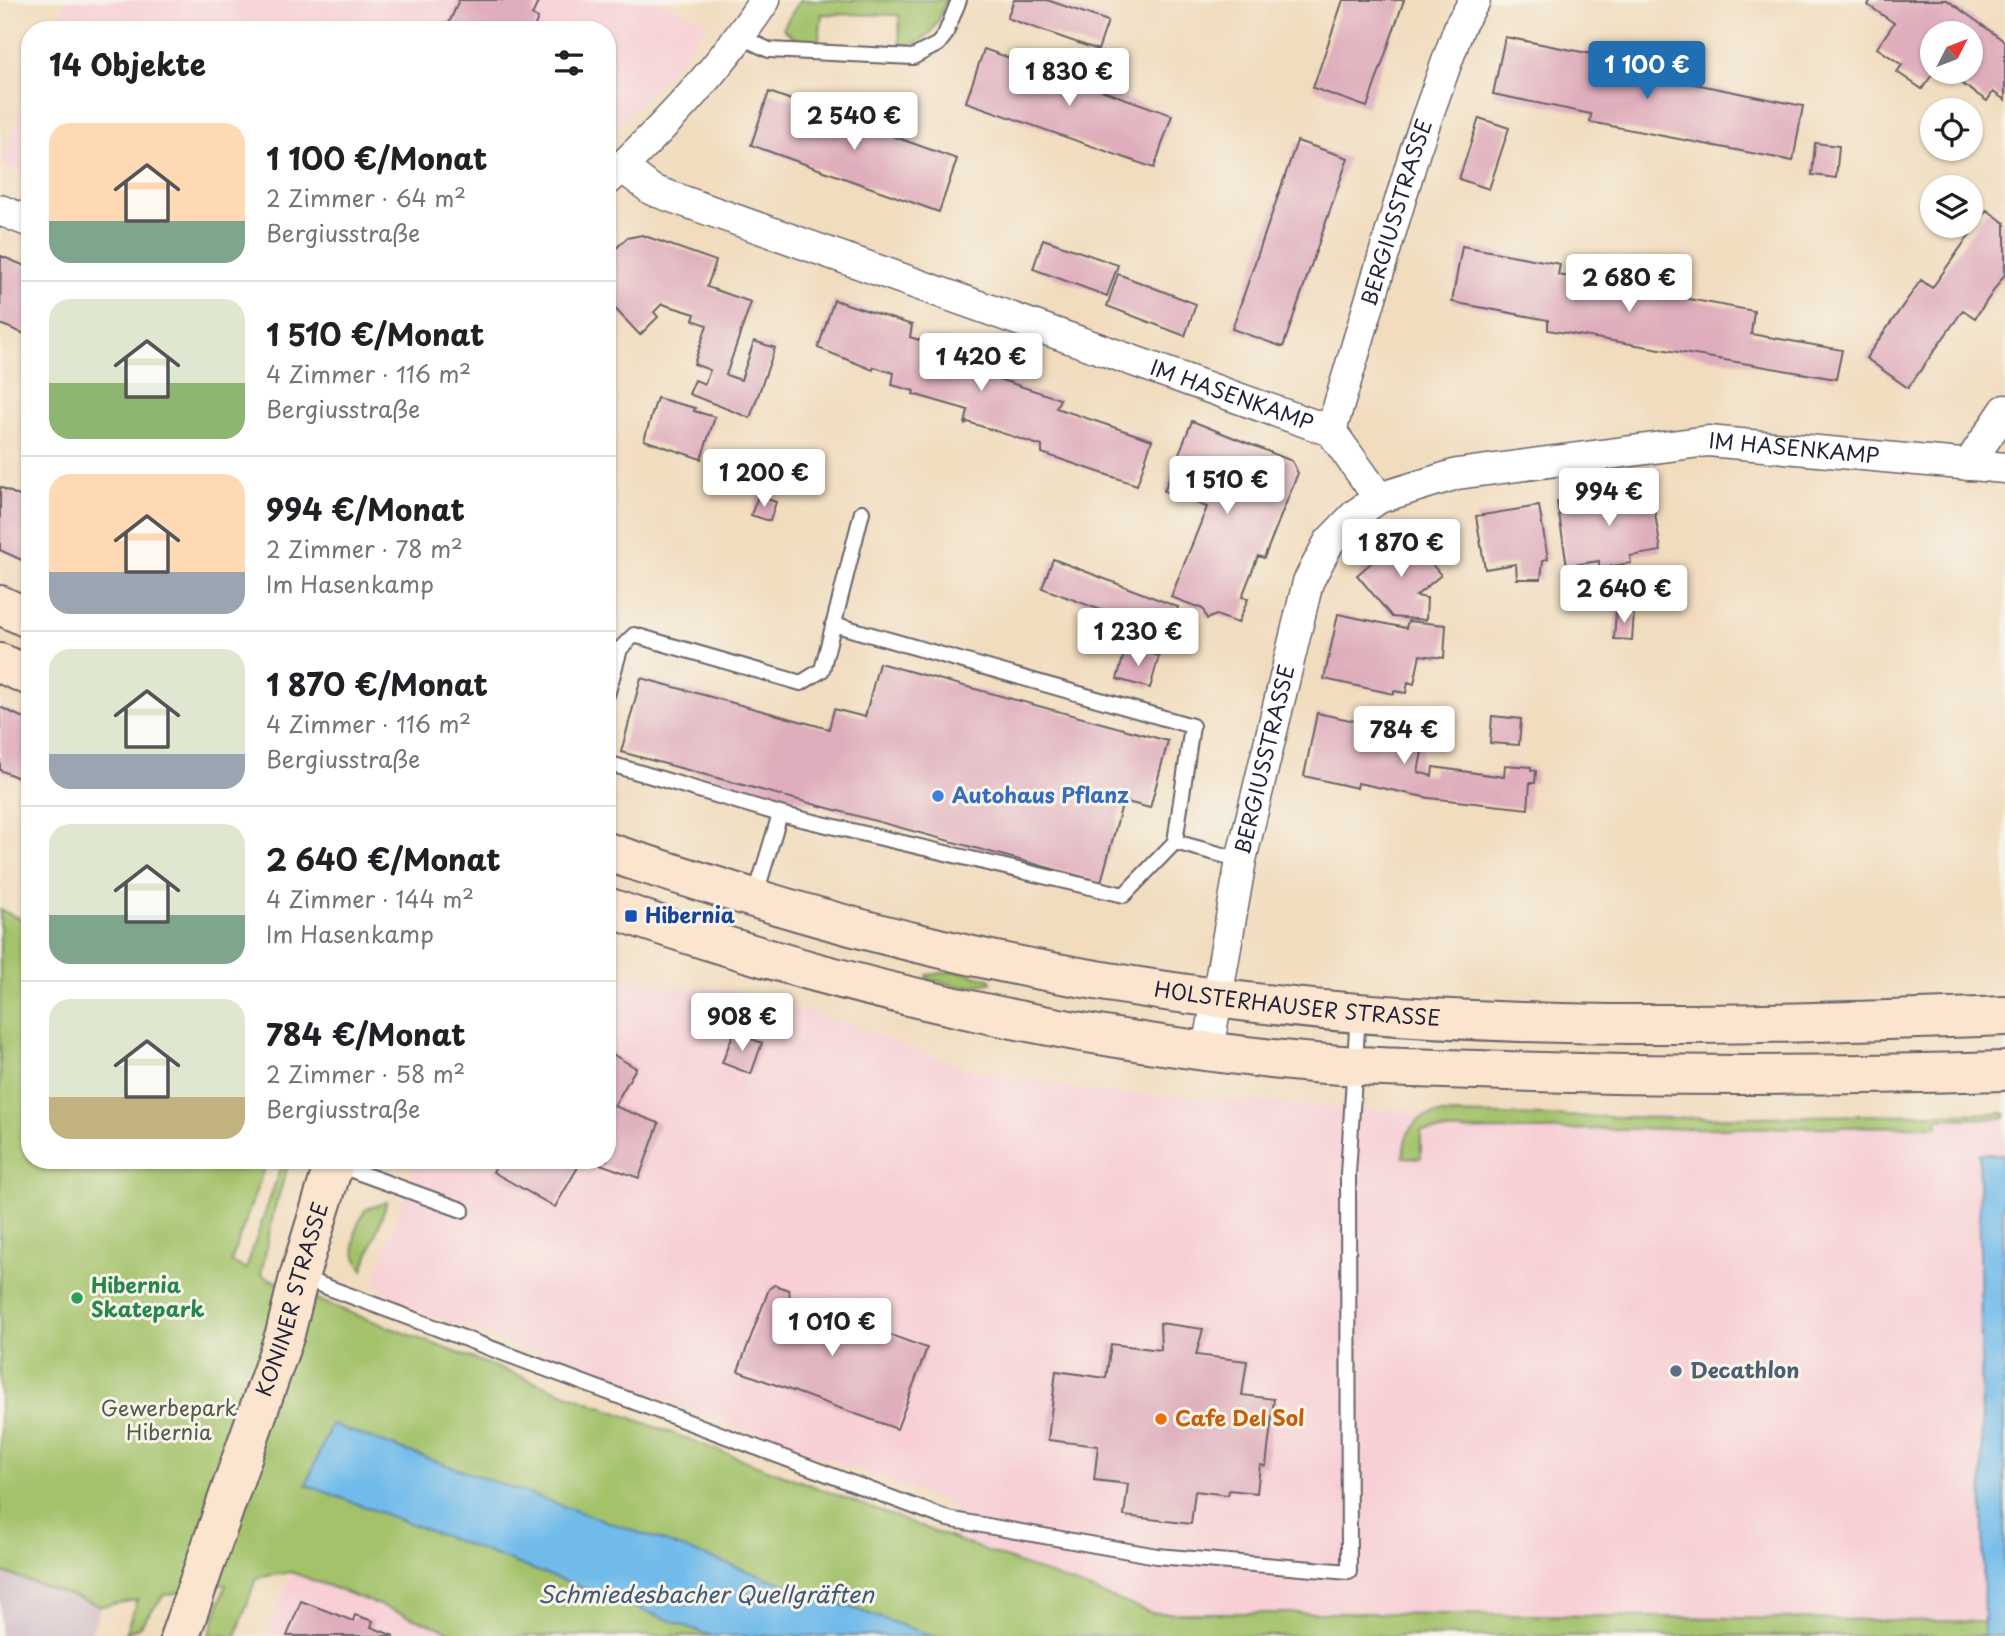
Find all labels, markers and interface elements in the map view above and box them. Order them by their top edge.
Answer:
north arrow [1920,21,1983,84]
map controls [1920,21,1983,238]
text: 14 Objekte [49,41,206,86]
pin: 1 100 € [1582,42,1712,101]
icon: filters [550,44,588,82]
text: 1 100 € [1604,46,1690,81]
pin: 1 830 € [1004,48,1134,108]
text: 1 830 € [1025,53,1113,88]
pin: 2 540 € [789,92,919,152]
text: 2 540 € [807,97,901,132]
button: locate [1920,98,1983,161]
street label: BERGIUSSTRASSE [1351,114,1439,310]
text: 1 100 €/Monat [266,135,487,180]
icon: home [105,151,189,235]
button: layers [1920,175,1983,238]
text: 2 Zimmer · 64 m² [266,180,466,215]
text: Bergiusstraße [266,215,420,250]
pin: 2 680 € [1564,254,1694,314]
text: 2 680 € [1582,259,1676,294]
text: 1 510 €/Monat [266,311,484,356]
icon: home [105,327,189,411]
pin: 1 420 € [916,334,1046,393]
text: 1 420 € [935,338,1027,373]
street label: IM HASENKAMP [1146,350,1318,438]
text: 4 Zimmer · 116 m² [266,356,471,391]
text: Bergiusstraße [266,391,420,426]
street label: IM HASENKAMP [1708,423,1881,471]
pin: 1 200 € [699,449,829,509]
text: 1 200 € [719,454,809,489]
pin: 1 510 € [1162,456,1292,516]
text: 1 510 € [1185,461,1269,496]
pin: 994 € [1560,468,1658,528]
text: 994 € [1575,473,1643,508]
text: 994 €/Monat [266,486,465,531]
icon: home [105,502,189,586]
pin: 1 870 € [1336,520,1466,579]
text: 1 870 € [1358,524,1444,559]
text: 2 Zimmer · 78 m² [266,531,463,566]
text: Im Hasenkamp [266,566,434,601]
pin: 2 640 € [1559,566,1689,625]
text: 2 640 € [1576,570,1672,605]
pin: 1 230 € [1073,608,1203,668]
text: 1 230 € [1094,613,1182,648]
text: 1 870 €/Monat [266,661,488,706]
street label: BERGIUSSTRASSE [1225,661,1302,857]
icon: home [105,677,189,761]
text: 4 Zimmer · 116 m² [266,706,471,741]
pin: 784 € [1355,706,1453,766]
text: 784 € [1370,711,1438,746]
text: Bergiusstraße [266,741,420,776]
place label: Autohaus Pflanz [952,778,1129,810]
marker: Autohaus Pflanz [930,788,946,804]
text: 2 640 €/Monat [266,836,501,881]
icon: home [105,852,189,936]
text: 4 Zimmer · 144 m² [266,881,474,916]
place label: Hibernia [645,898,736,930]
marker: Hibernia [623,908,639,924]
text: Im Hasenkamp [266,916,434,951]
street label: HOLSTERHAUSER STRASSE [1152,972,1442,1033]
pin: 908 € [693,993,791,1053]
text: 908 € [707,998,777,1033]
text: 784 €/Monat [266,1011,466,1056]
icon: home [105,1027,189,1111]
text: 2 Zimmer · 58 m² [266,1056,465,1091]
text: Bergiusstraße [266,1091,420,1126]
street label: KONINER STRASSE [246,1198,335,1400]
place label: Hibernia Skatepark [91,1268,204,1324]
marker: Hibernia Skatepark [69,1290,85,1306]
pin: 1 010 € [767,1298,897,1358]
text: 1 010 € [788,1303,876,1338]
place label: Decathlon [1690,1353,1799,1385]
marker: Decathlon [1668,1363,1684,1379]
park label: Gewerbepark Hibernia [101,1391,237,1447]
place label: Cafe Del Sol [1175,1401,1305,1433]
marker: Cafe Del Sol [1153,1411,1169,1427]
water label: Schmiedesbacher Quellgräften [538,1576,875,1611]

